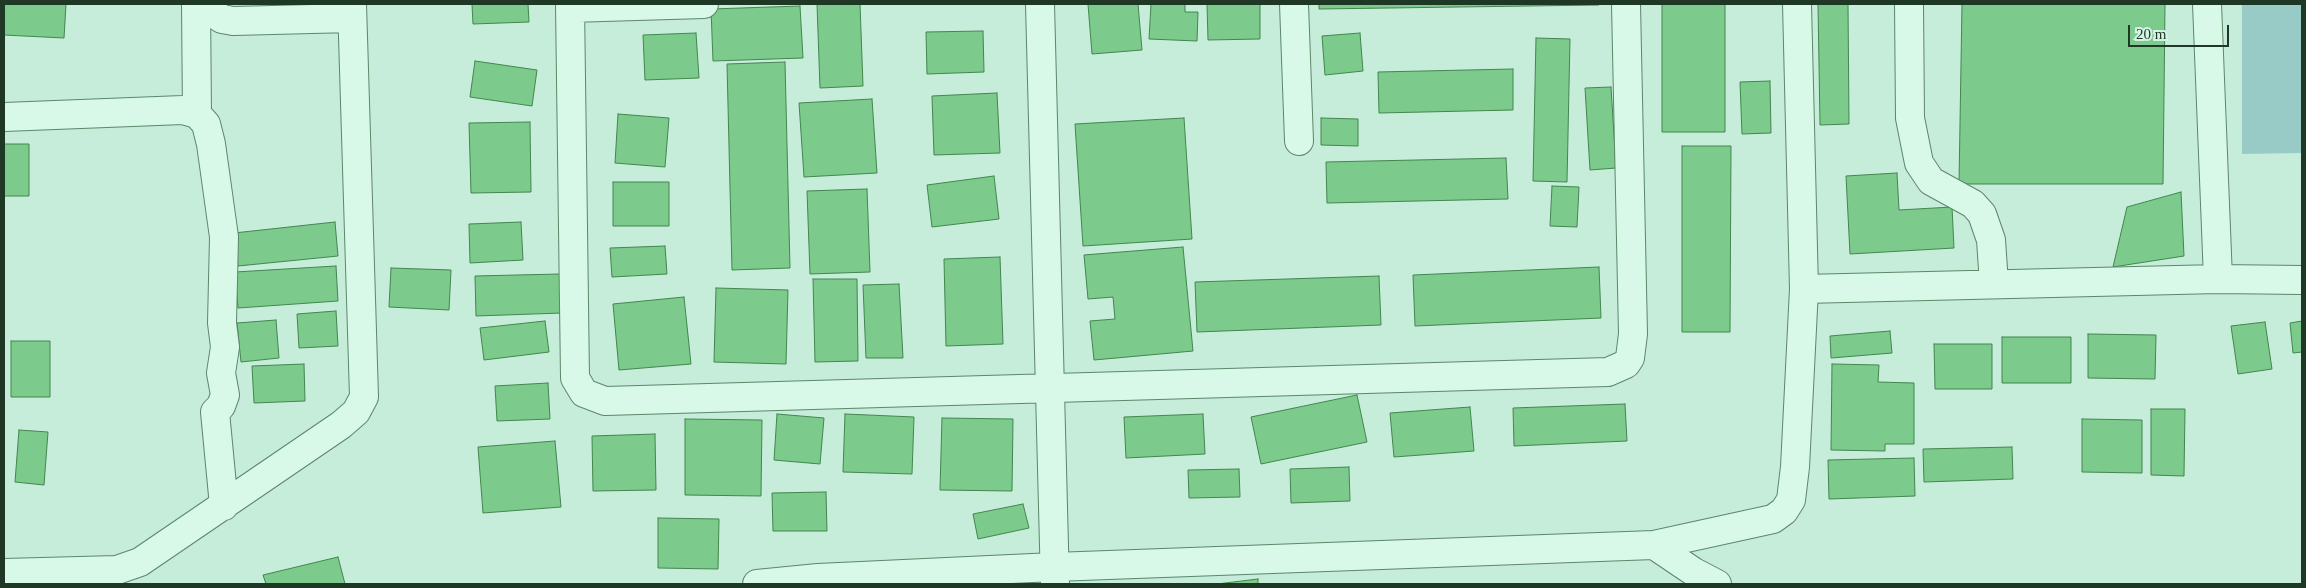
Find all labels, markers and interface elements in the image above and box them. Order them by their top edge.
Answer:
scale bar [2131,15,2232,47]
text: 20 m [2136,26,2166,42]

